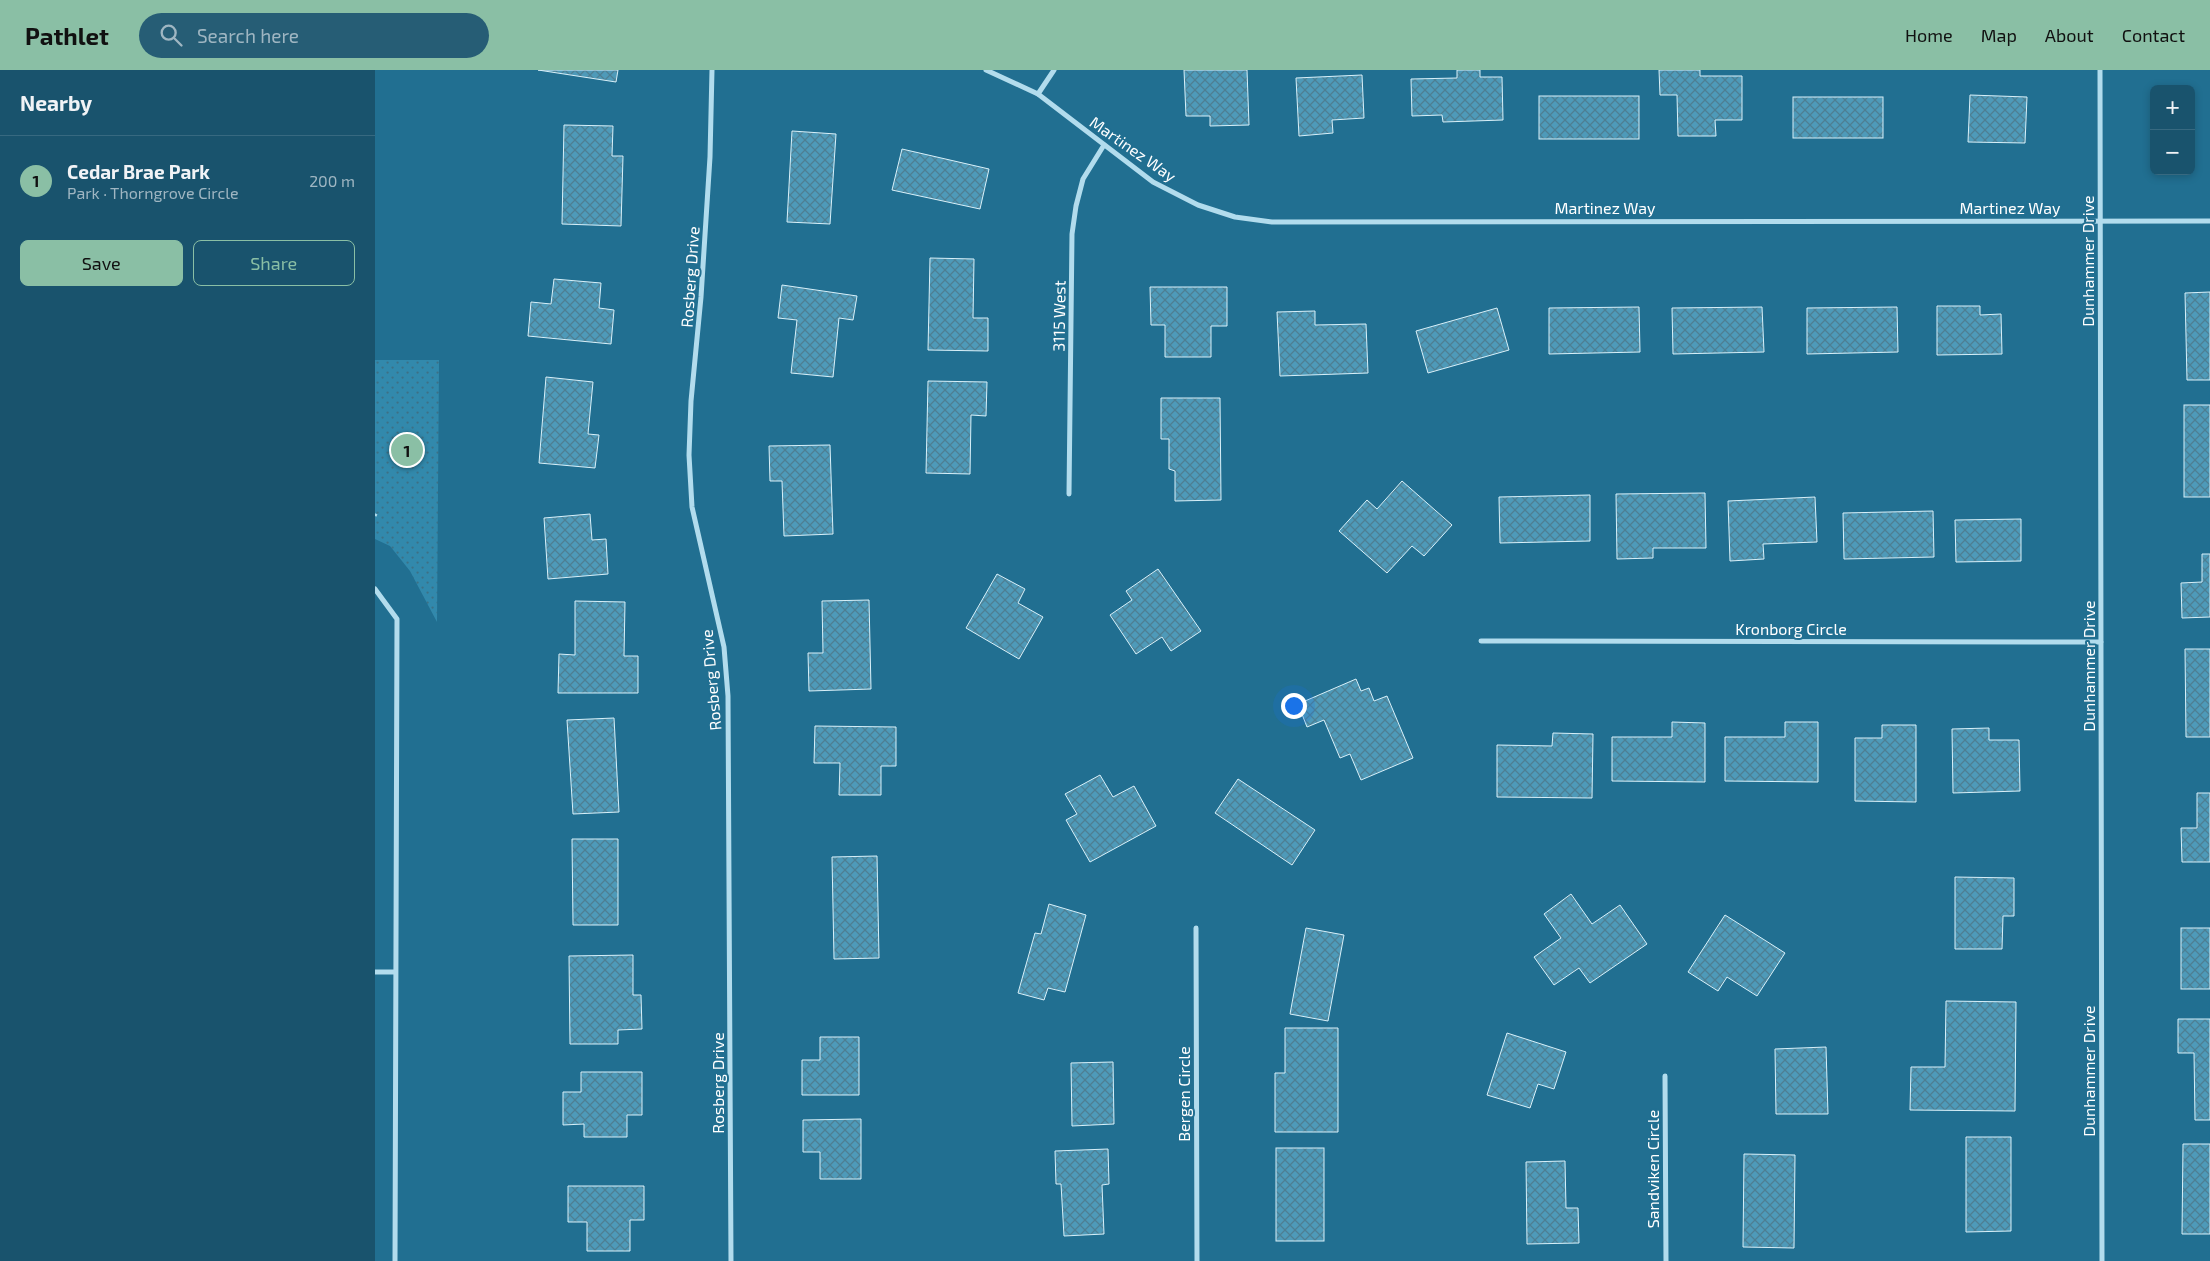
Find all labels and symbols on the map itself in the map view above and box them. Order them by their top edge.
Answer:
street label: Martinez Way [1086,112,1181,186]
street label: Dunhammer Drive [2078,195,2097,327]
street label: Martinez Way [1555,198,1656,217]
street label: Martinez Way [1960,198,2061,217]
street label: Rosberg Drive [676,226,703,328]
street label: 3115 West [1048,280,1069,352]
pin: 1 [391,431,423,469]
street label: Dunhammer Drive [2079,600,2098,732]
street label: Kronborg Circle [1735,619,1847,638]
street label: Rosberg Drive [697,629,724,731]
your location [1281,693,1307,719]
street label: Dunhammer Drive [2079,1005,2098,1137]
street label: Rosberg Drive [708,1032,727,1134]
street label: Bergen Circle [1174,1046,1193,1142]
street label: Sandviken Circle [1643,1110,1662,1228]

